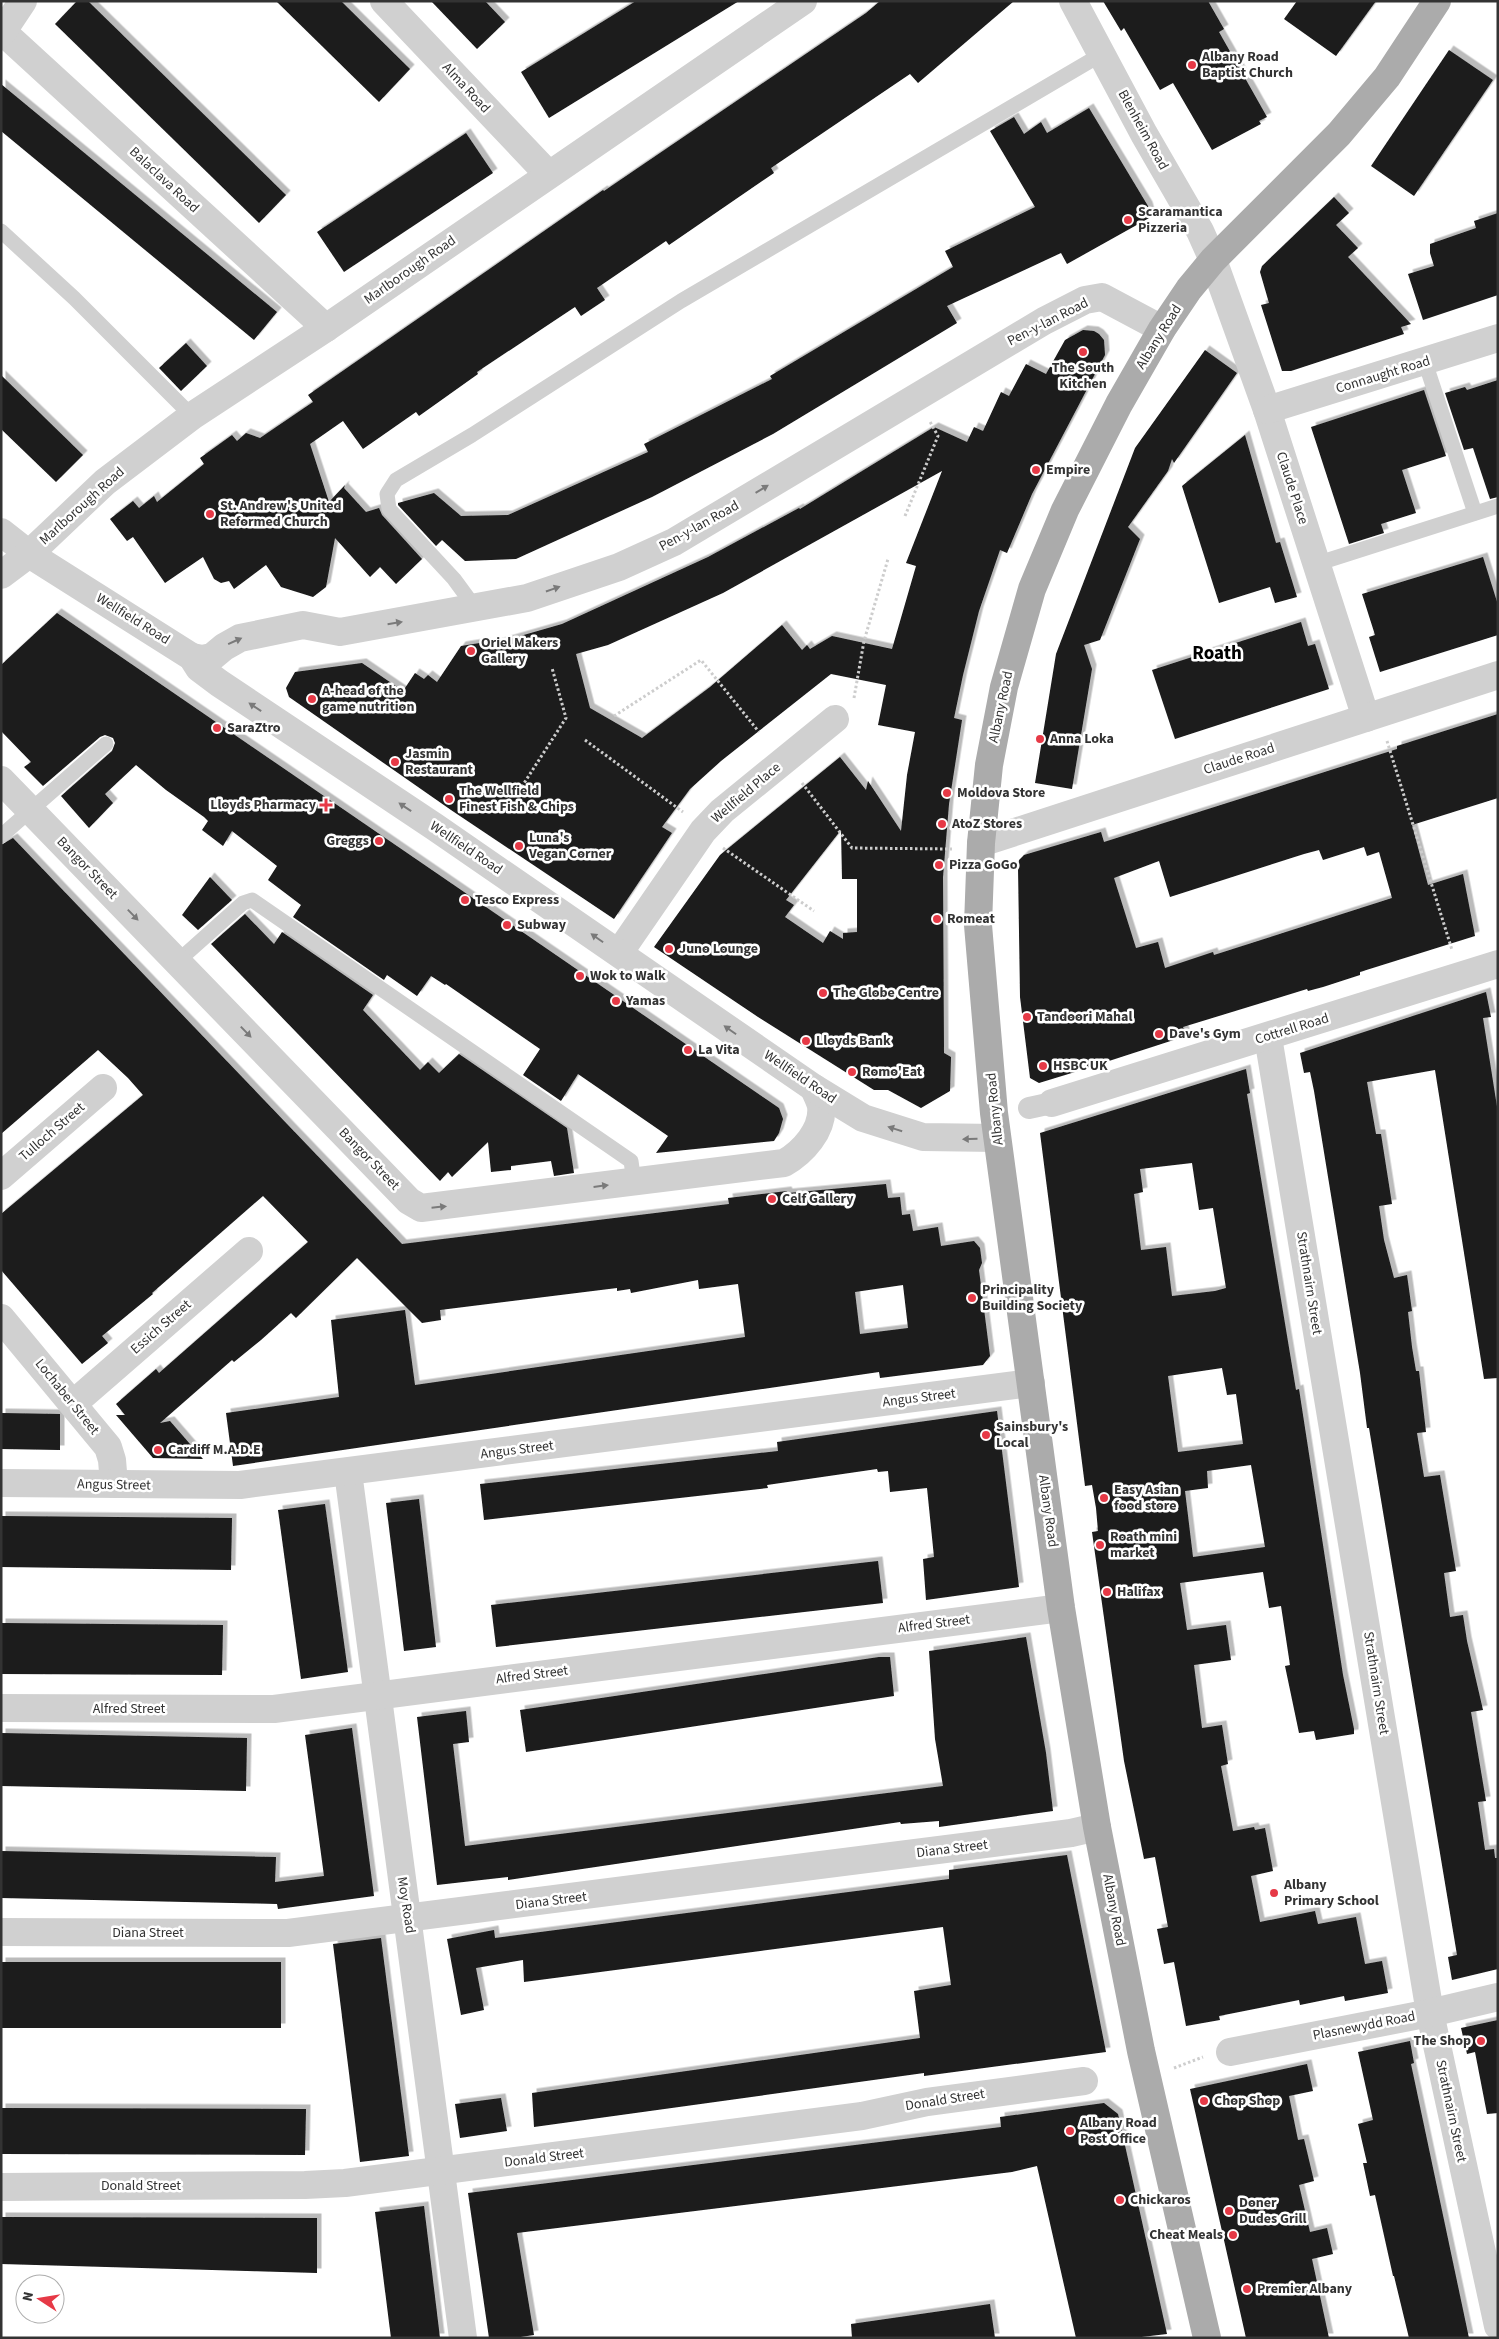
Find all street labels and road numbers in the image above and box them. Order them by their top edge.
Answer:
street label: Alma Road [437,58,495,118]
street label: Blenheim Road [1113,86,1173,174]
street label: Balaclava Road [125,142,203,218]
street label: Marlborough Road [360,231,460,309]
street label: Pen-y-lan Road [1004,293,1092,351]
street label: Albany Road [1131,301,1187,373]
street label: Connaught Road [1333,351,1433,399]
street label: Claude Place [1271,449,1313,527]
street label: Marlborough Road [35,462,129,550]
street label: Pen-y-lan Road [655,496,743,556]
street label: Wellfield Road [92,588,174,650]
street label: Albany Road [984,669,1018,745]
street label: Claude Road [1201,738,1277,780]
street label: Wellfield Place [707,758,785,828]
street label: Wellfield Road [426,816,506,880]
street label: Bangor Street [52,832,122,904]
street label: Cottrell Road [1253,1008,1331,1050]
street label: Wellfield Road [760,1045,840,1109]
street label: Albany Road [981,1072,1009,1146]
street label: Tulloch Street [15,1098,89,1166]
street label: Bangor Street [334,1123,404,1195]
street label: Strathnairn Street [1291,1230,1327,1336]
street label: Essich Street [126,1295,196,1359]
street label: Lochaber Street [30,1355,104,1440]
street label: Angus Street [881,1384,957,1412]
street label: Angus Street [479,1436,555,1464]
street label: Angus Street [77,1474,151,1496]
street label: Albany Road [1033,1474,1063,1548]
street label: Alfred Street [897,1610,971,1638]
street label: Strathnairn Street [1358,1630,1394,1736]
street label: Alfred Street [495,1661,569,1689]
street label: Alfred Street [93,1699,166,1719]
street label: Diana Street [915,1835,989,1863]
street label: Albany Road [1097,1872,1131,1948]
street label: Moy Road [392,1875,420,1935]
street label: Diana Street [514,1887,588,1915]
street label: Diana Street [112,1923,184,1943]
street label: Plasnewydd Road [1311,2006,1417,2046]
street label: Strathnairn Street [1430,2058,1472,2164]
street label: Donald Street [904,2084,986,2116]
street label: Donald Street [503,2143,585,2173]
street label: Donald Street [101,2176,181,2196]

